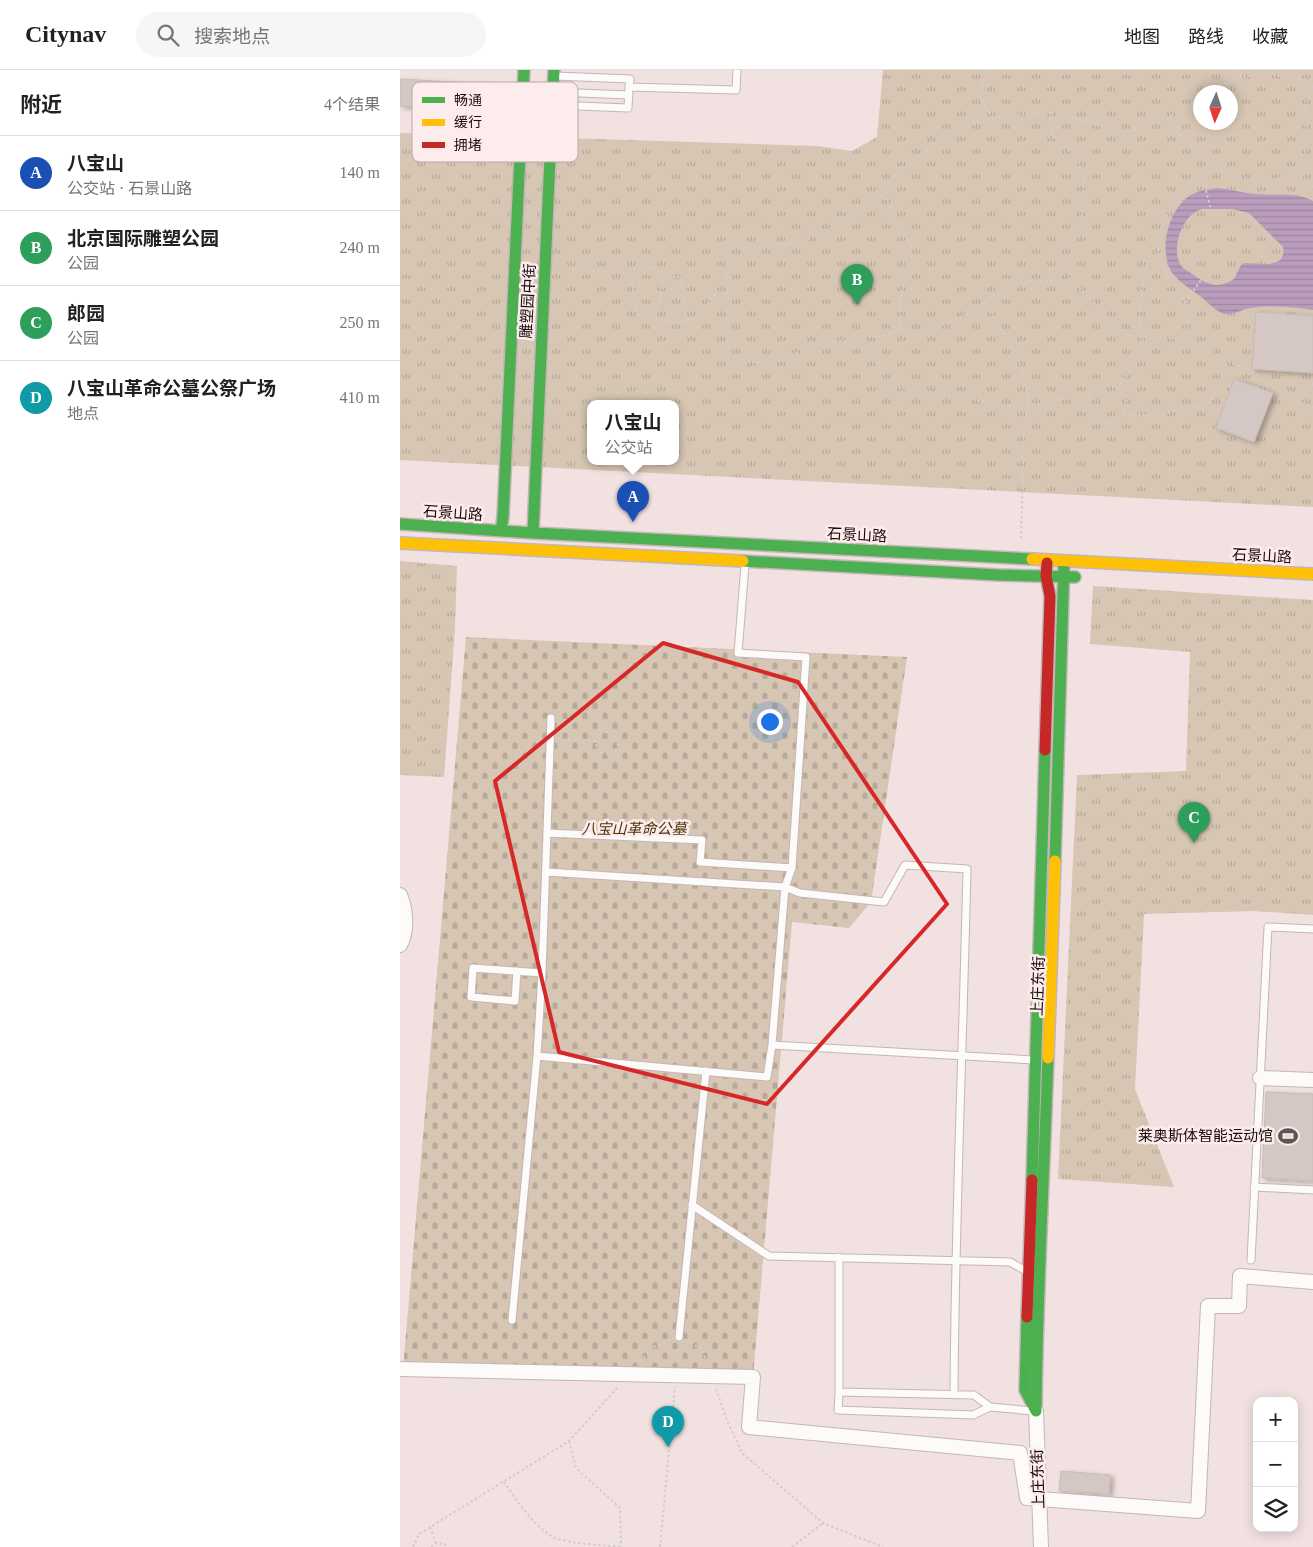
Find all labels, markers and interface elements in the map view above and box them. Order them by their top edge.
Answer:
search box [136,12,486,57]
text: Citynav [25,21,106,47]
icon: search [154,21,182,49]
text: 搜索地点 [194,26,270,47]
text: 地图 [1124,27,1160,47]
text: 路线 [1188,27,1224,47]
text: 收藏 [1252,27,1288,47]
legend [412,82,578,162]
north arrow [1193,85,1238,130]
text: 附近 [20,93,62,117]
text: 畅通 [454,93,482,108]
text: 4个结果 [324,96,380,113]
text: 缓行 [454,115,482,130]
text: 拥堵 [454,138,482,153]
text: 八宝山 [67,153,124,174]
text: A [30,164,42,181]
text: 140 m [340,164,380,181]
text: 公交站 · 石景山路 [67,180,192,197]
text: 北京国际雕塑公园 [67,228,219,249]
text: B [31,239,41,256]
text: 240 m [340,239,380,256]
text: 公园 [67,255,99,272]
street label: 雕塑园中街 [518,263,538,339]
pin: B [841,264,873,305]
text: 郎园 [67,303,105,324]
text: C [30,314,42,331]
text: 250 m [340,314,380,331]
text: 公园 [67,330,99,347]
text: 八宝山革命公墓公祭广场 [67,378,276,399]
text: D [30,389,42,406]
text: 410 m [340,389,380,406]
popup [587,400,679,465]
text: 地点 [67,405,99,422]
text: 八宝山 [604,412,662,433]
text: 公交站 [604,439,653,456]
pin: A [617,481,649,522]
street label: 石景山路 [423,503,483,523]
street label: 石景山路 [827,525,887,545]
street label: 石景山路 [1232,546,1292,566]
your location [757,709,783,735]
pin: C [1178,802,1210,843]
park label: 八宝山革命公墓 [581,821,688,837]
street label: 上庄东街 [1029,956,1047,1016]
sports icon: 莱奥斯体智能运动馆 [1277,1125,1299,1147]
place label: 莱奥斯体智能运动馆 [1138,1127,1273,1144]
map controls [1253,1397,1298,1532]
button: + [1253,1397,1298,1442]
pin: D [652,1406,684,1447]
button: − [1253,1442,1298,1487]
street label: 上庄东街 [1029,1449,1047,1509]
button: layers [1253,1487,1298,1532]

